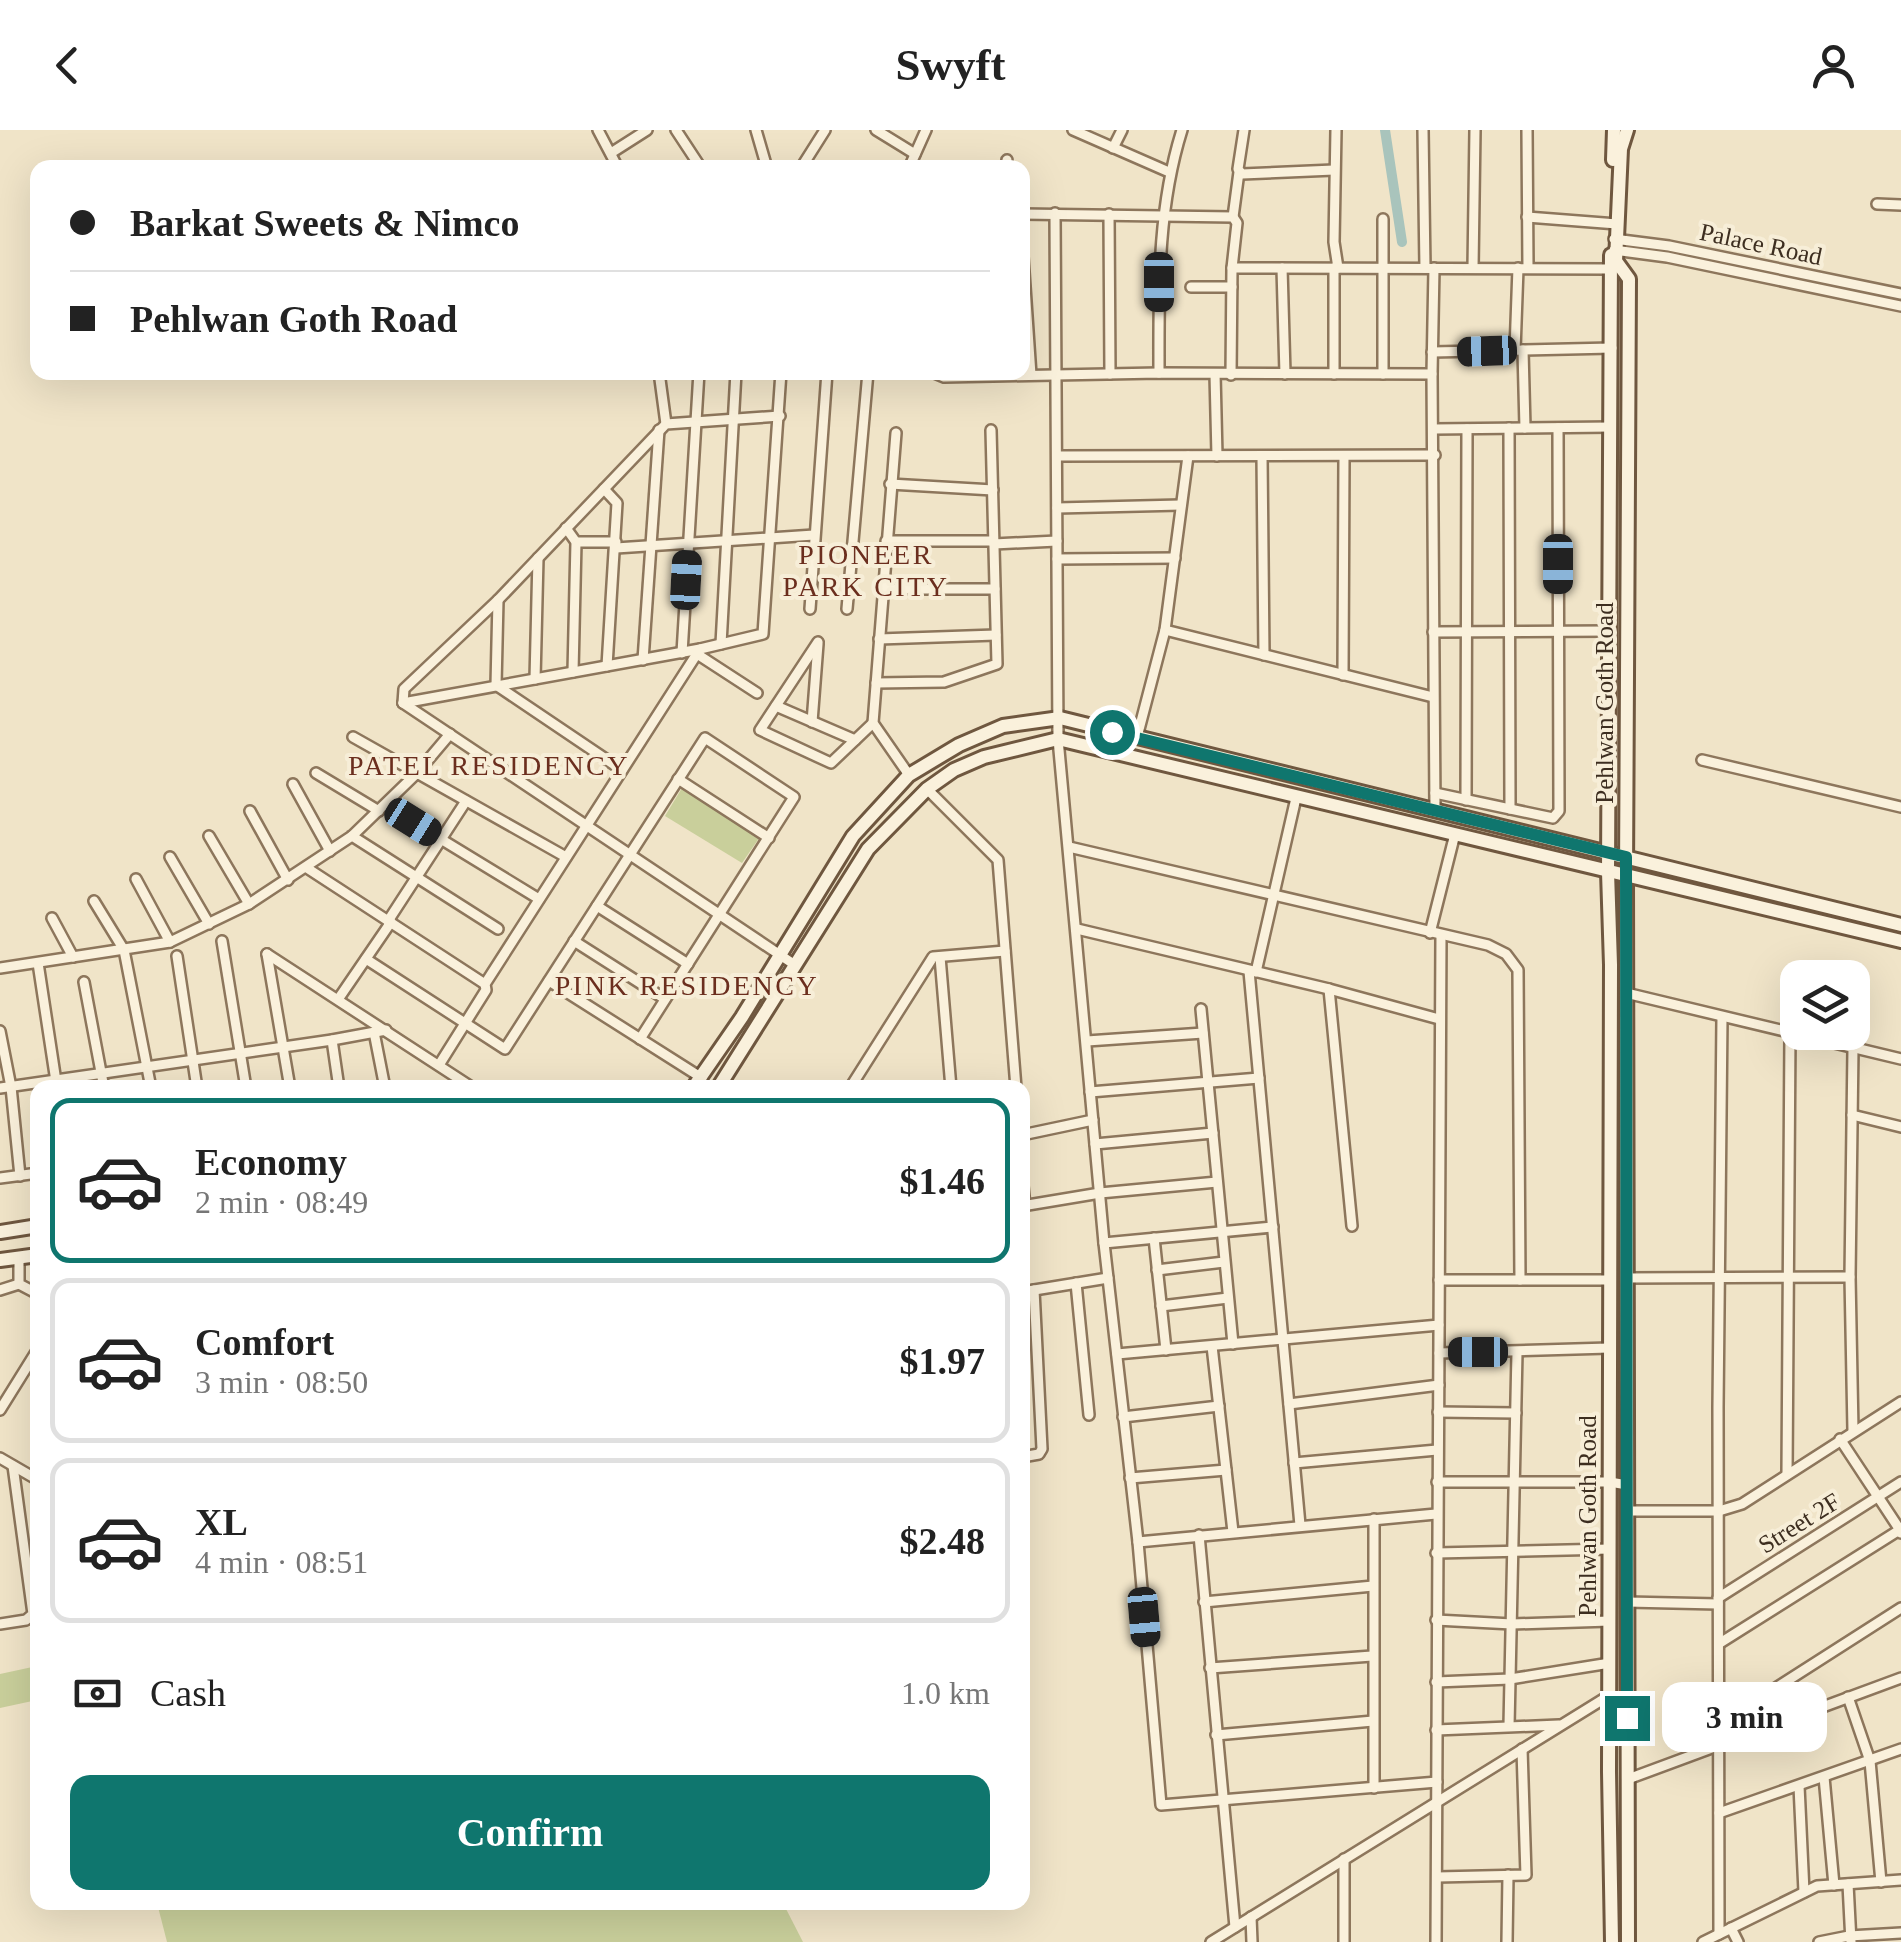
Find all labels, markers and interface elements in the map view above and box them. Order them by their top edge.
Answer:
icon: back [40,38,95,93]
icon: person [1806,38,1861,93]
text: Swyft [896,40,1006,90]
text: Barkat Sweets & Nimco [130,202,519,244]
street label: Palace Road [1697,218,1825,270]
car [1144,252,1174,312]
text: Pehlwan Goth Road [130,298,457,340]
car [1456,335,1518,367]
car [1543,534,1573,594]
district label: PIONEER PARK CITY [783,539,949,602]
car [669,549,703,611]
street label: Pehlwan Goth Road [1591,602,1618,804]
route start [1090,710,1135,755]
district label: PATEL RESIDENCY [348,750,630,781]
car [380,793,446,851]
map controls [1780,960,1870,1050]
button: layers [1780,960,1870,1050]
district label: PINK RESIDENCY [555,970,819,1001]
icon: car [75,1136,165,1226]
text: Economy [195,1141,347,1183]
text: $1.46 [900,1160,985,1202]
text: 2 min · 08:49 [195,1184,368,1220]
icon: car [75,1316,165,1406]
text: Comfort [195,1321,334,1363]
car [1448,1337,1508,1367]
text: $1.97 [900,1340,985,1382]
text: 3 min · 08:50 [195,1364,368,1400]
street label: Pehlwan Goth Road [1574,1415,1601,1617]
street label: Street 2F [1753,1487,1845,1559]
icon: car [75,1496,165,1586]
text: XL [195,1501,248,1543]
text: $2.48 [900,1520,985,1562]
text: 4 min · 08:51 [195,1544,368,1580]
car [1126,1586,1162,1648]
icon: cash [70,1666,125,1721]
text: Cash [150,1672,226,1714]
text: 1.0 km [901,1675,990,1711]
callout: 3 min [1662,1683,1827,1753]
route end [1605,1696,1650,1741]
text: 3 min [1706,1699,1783,1735]
button: Confirm [70,1775,990,1890]

